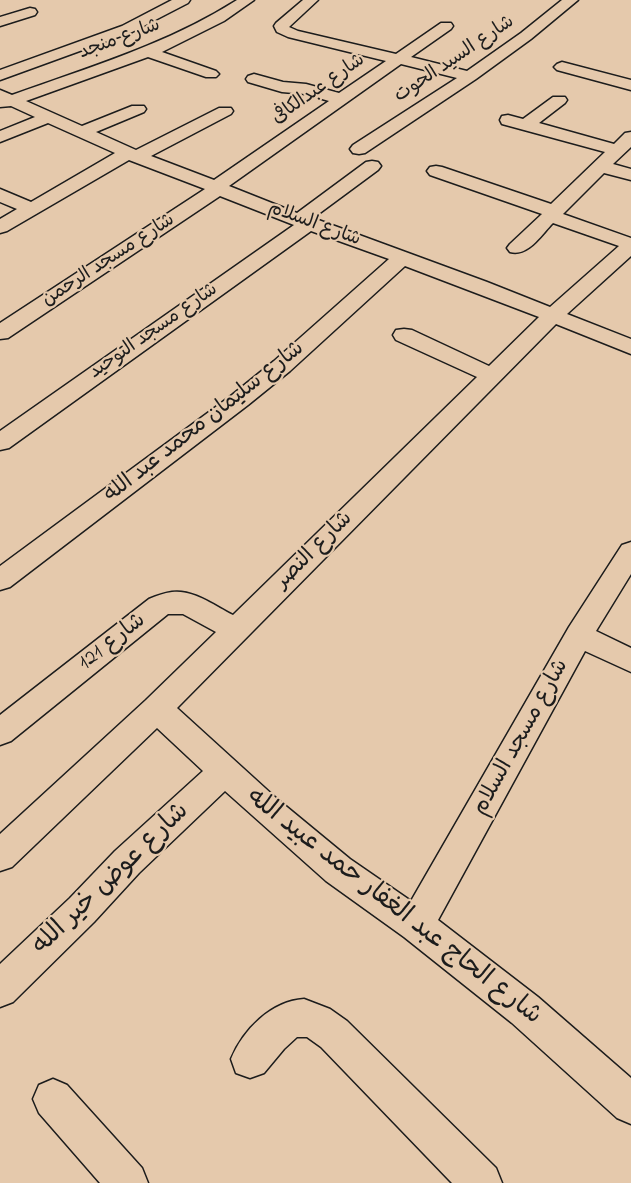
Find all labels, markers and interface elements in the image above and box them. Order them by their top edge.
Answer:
street label: شارع السيد الحوت [391,11,519,109]
street label: شارع منجد [76,15,164,65]
street label: شارع عبدالكافى [268,50,370,130]
street label: شارع السلام [265,198,363,252]
street label: شارع مسجد الرحمن [38,210,180,312]
street label: شارع مسجد التوحيد [85,279,223,385]
street label: شارع سليمان محمد عبد الله [100,337,310,509]
street label: شارع النصر [271,507,359,595]
street label: شارع 121 [74,609,152,677]
street label: شارع مسجد السلام [468,655,576,821]
street label: شارع الحاج عبد الغفار حمد عبيد الله [239,783,547,1033]
street label: شارع عوض خير الله [27,797,197,963]

